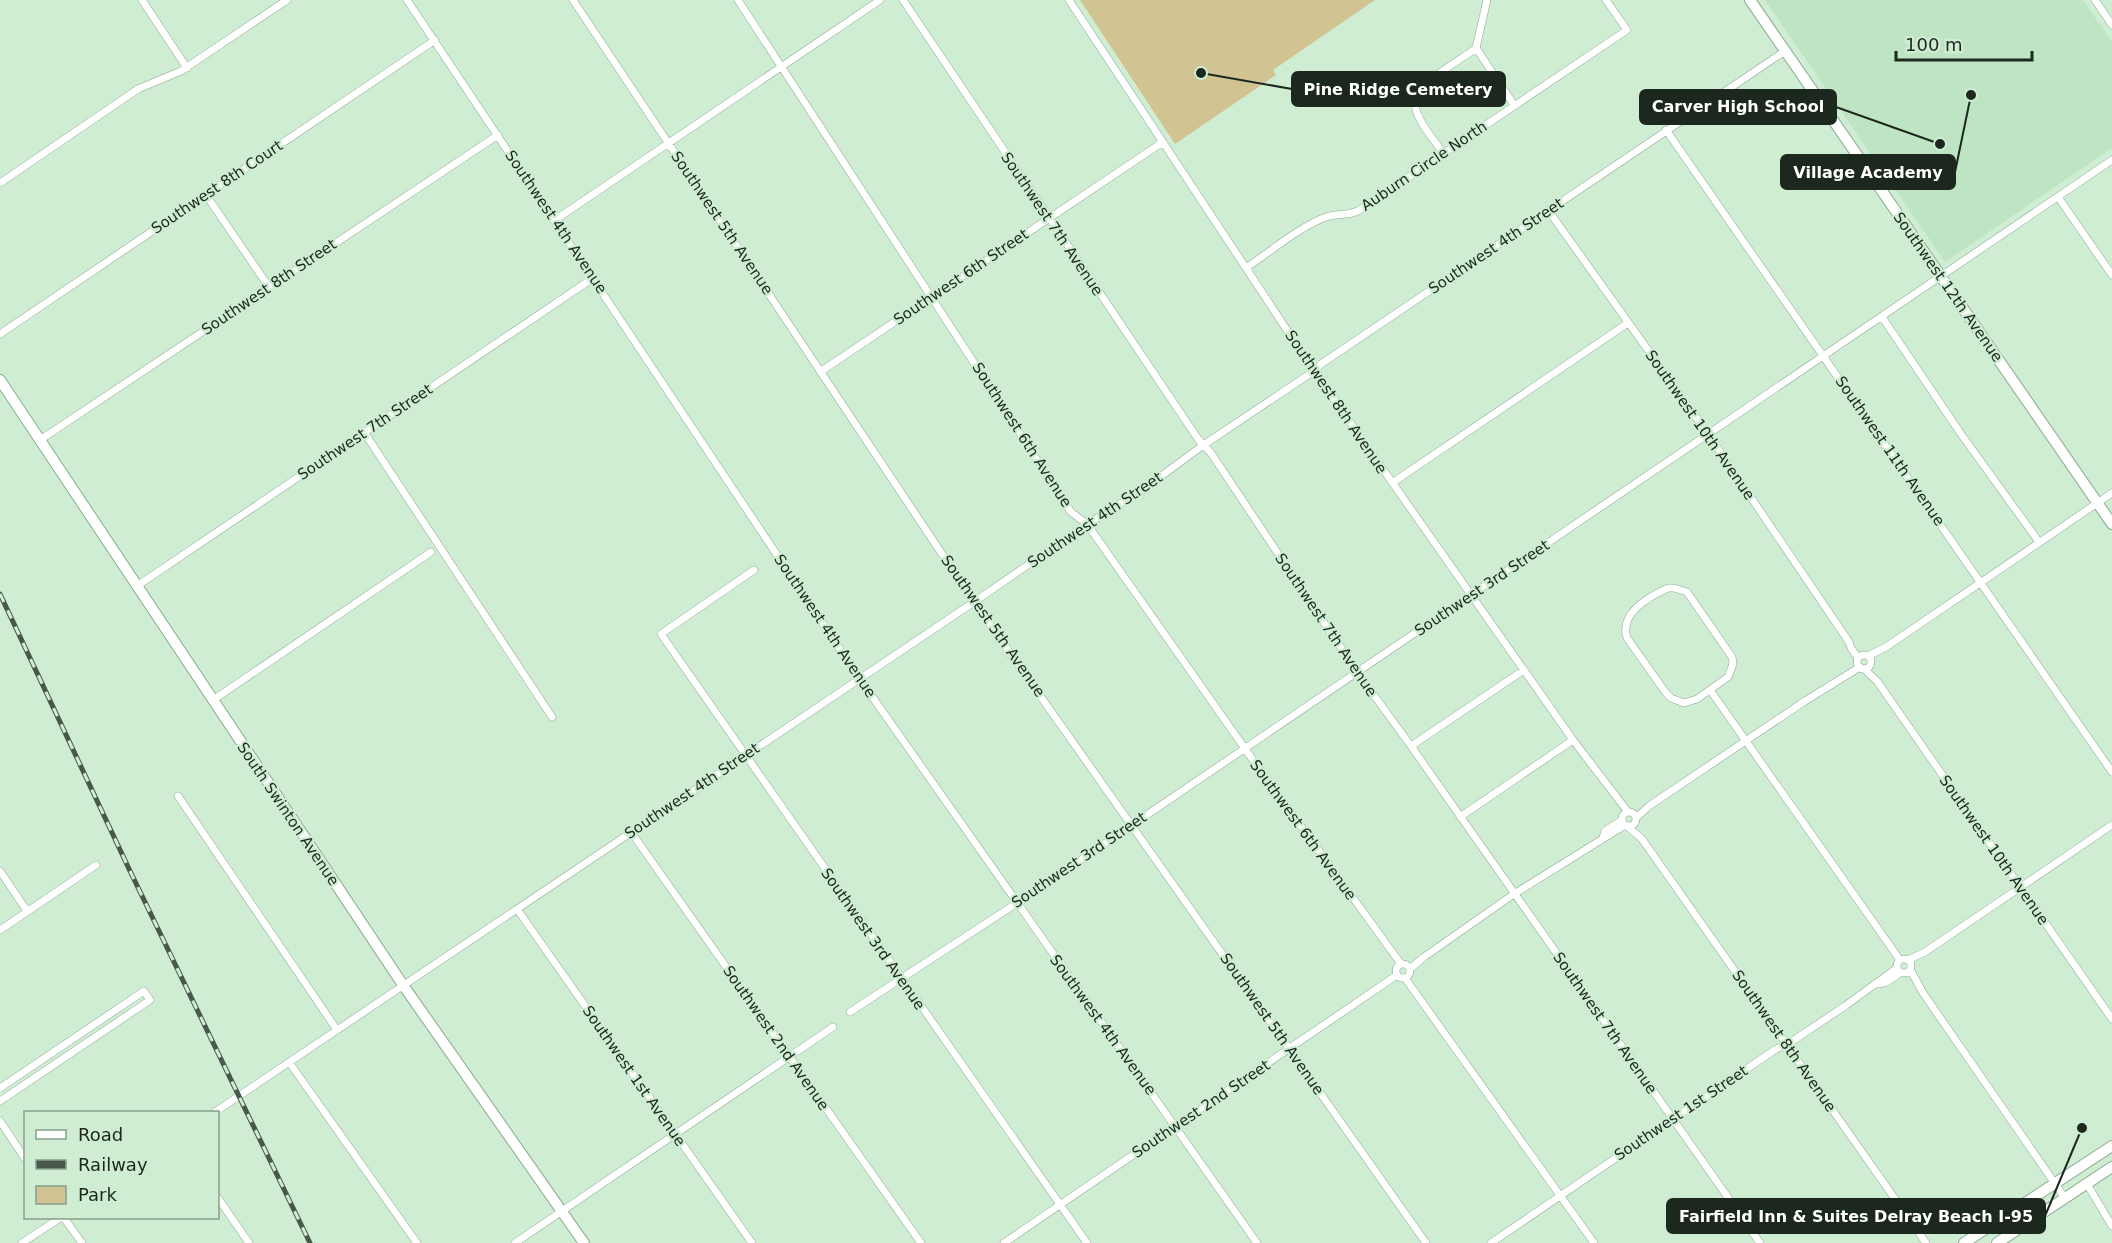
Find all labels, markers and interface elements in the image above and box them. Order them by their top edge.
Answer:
scale bar [1896,24,2032,62]
text: 100 m [1905,34,1963,55]
callout: Pine Ridge Cemetery [1292,72,1505,106]
text: Pine Ridge Cemetery [1303,80,1493,99]
callout: Carver High School [1640,90,1836,124]
text: Carver High School [1652,97,1824,116]
street label: Auburn Circle North [1358,117,1490,215]
street label: Southwest 8th Court [148,136,286,238]
street label: Southwest 4th Avenue [501,147,611,297]
street label: Southwest 5th Avenue [667,148,777,298]
street label: Southwest 7th Avenue [997,149,1107,299]
callout: Village Academy [1781,155,1955,189]
text: Village Academy [1793,163,1943,182]
street label: Southwest 4th Street [1425,194,1567,298]
street label: Southwest 12th Avenue [1889,209,2007,365]
street label: Southwest 6th Street [890,225,1032,329]
street label: Southwest 8th Street [198,235,340,339]
street label: Southwest 8th Avenue [1281,327,1391,477]
street label: Southwest 10th Avenue [1641,347,1759,503]
street label: Southwest 6th Avenue [968,359,1076,511]
street label: Southwest 11th Avenue [1831,373,1949,529]
street label: Southwest 7th Street [294,380,436,484]
street label: Southwest 4th Street [1024,468,1166,572]
street label: Southwest 3rd Street [1411,536,1553,640]
street label: Southwest 7th Avenue [1271,550,1381,700]
street label: Southwest 4th Avenue [770,551,880,701]
street label: Southwest 5th Avenue [937,552,1049,700]
street label: South Swinton Avenue [233,739,343,889]
street label: Southwest 4th Street [621,739,763,843]
street label: Southwest 6th Avenue [1246,756,1360,904]
street label: Southwest 10th Avenue [1935,772,2053,928]
street label: Southwest 3rd Street [1008,808,1150,912]
street label: Southwest 3rd Avenue [817,865,929,1013]
street label: Southwest 7th Avenue [1549,949,1661,1097]
street label: Southwest 5th Avenue [1216,950,1328,1098]
street label: Southwest 4th Avenue [1046,951,1160,1099]
street label: Southwest 2nd Avenue [719,962,833,1114]
street label: Southwest 8th Avenue [1728,967,1840,1115]
street label: Southwest 1st Avenue [579,1002,689,1150]
street label: Southwest 2nd Street [1129,1056,1273,1162]
street label: Southwest 1st Street [1611,1062,1751,1164]
legend [24,1111,219,1219]
text: Road [78,1124,123,1145]
text: Railway [78,1154,148,1175]
text: Park [78,1184,117,1205]
callout: Fairfield Inn & Suites Delray Beach I-95 [1667,1199,2045,1233]
text: Fairfield Inn & Suites Delray Beach I-95 [1679,1207,2033,1226]

